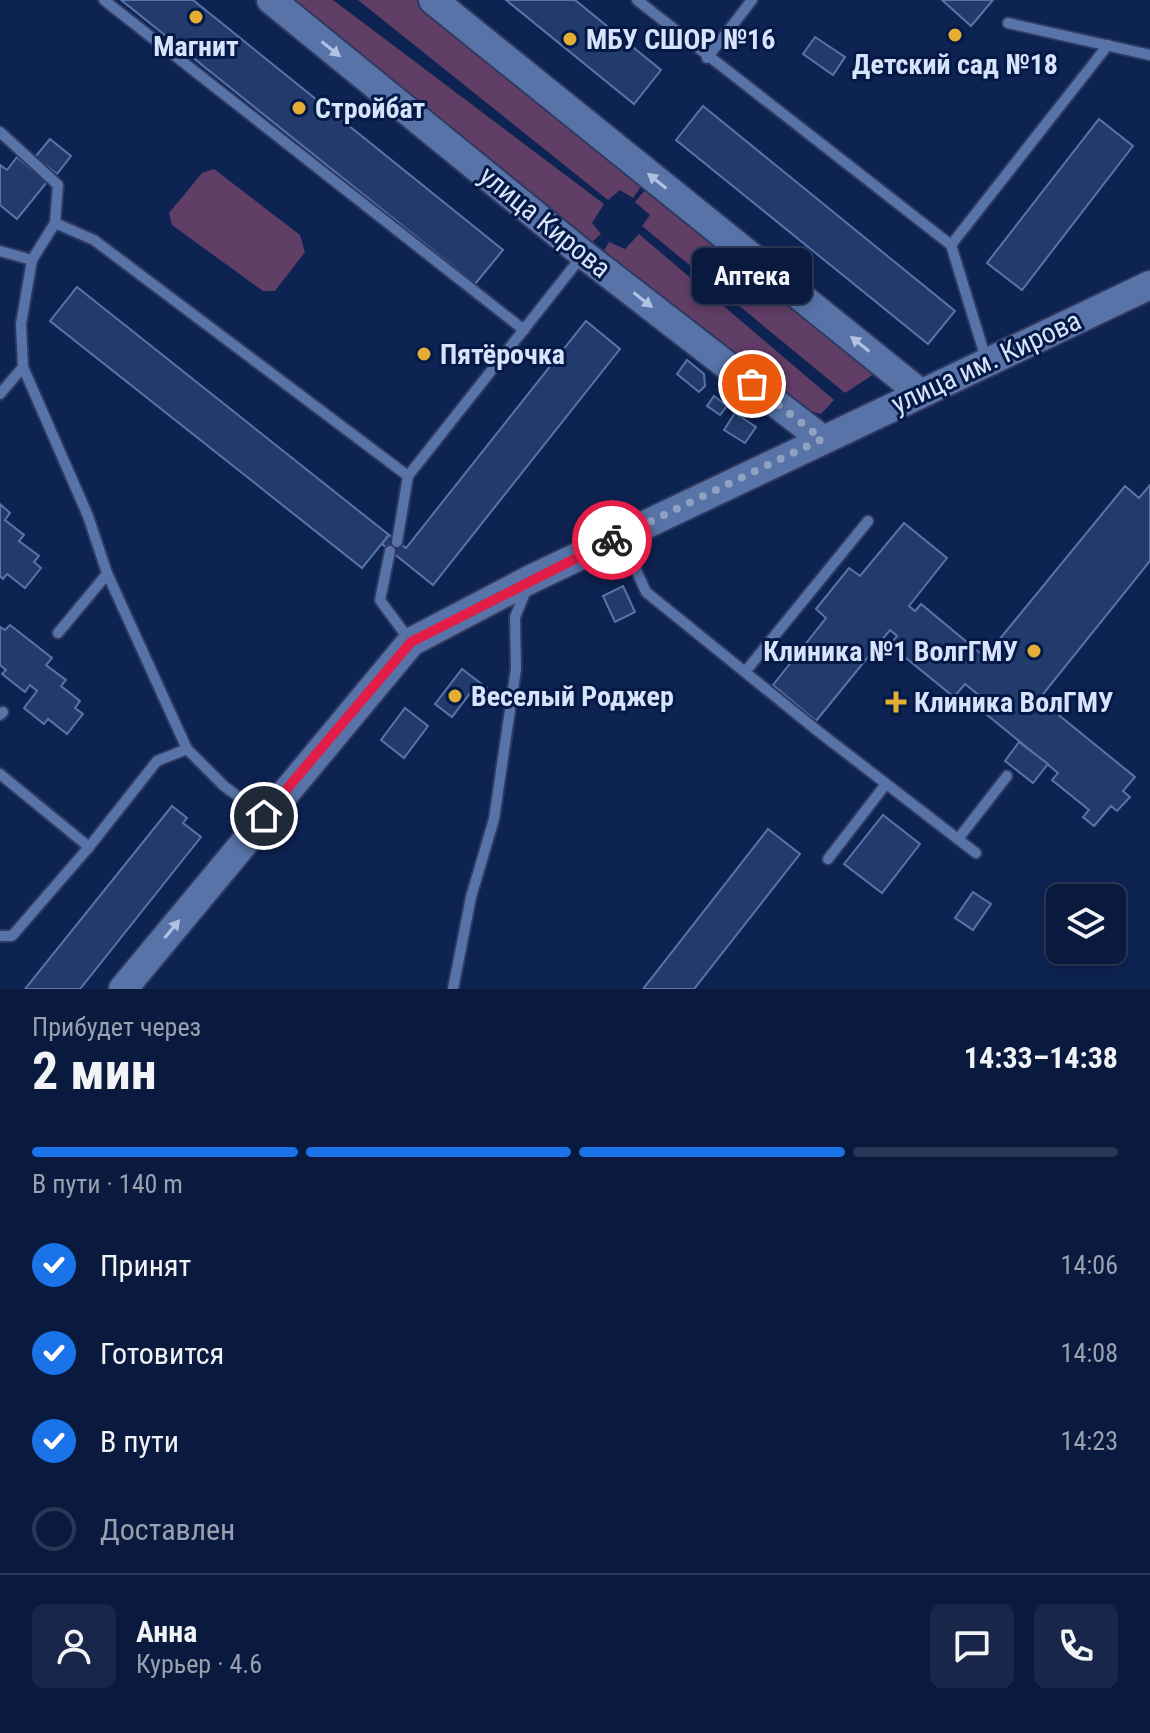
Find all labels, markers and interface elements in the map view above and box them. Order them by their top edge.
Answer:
marker: Магнит [187,8,205,26]
place label: МБУ СШОР №16 [586,23,775,56]
marker: Детский сад №18 [946,26,964,44]
place label: Магнит [153,30,239,63]
marker: МБУ СШОР №16 [561,30,579,48]
one-way arrow [321,40,341,57]
place label: Детский сад №18 [852,48,1058,81]
place label: Стройбат [315,92,425,125]
marker: Стройбат [290,99,308,117]
street label: улица Кирова [473,159,617,285]
one-way arrow [647,173,667,189]
callout: Аптека [692,248,812,304]
text: Аптека [714,261,790,291]
one-way arrow [633,292,653,308]
street label: улица им. Кирова [886,304,1086,420]
one-way arrow [850,336,870,353]
place label: Пятёрочка [440,338,565,371]
marker: Пятёрочка [415,345,433,363]
pin [718,350,786,418]
icon: bag [730,362,774,406]
courier [572,500,652,580]
icon: bike [590,518,634,562]
place label: Клиника №1 ВолгГМУ [763,635,1018,668]
marker: Клиника №1 ВолгГМУ [1025,642,1043,660]
place label: Веселый Роджер [471,680,674,713]
place label: Клиника ВолГМУ [914,686,1113,719]
marker: Веселый Роджер [446,687,464,705]
marker: Клиника ВолГМУ [885,691,907,713]
pin [230,782,298,850]
icon: home [242,794,286,838]
map controls [1046,884,1126,964]
button: layers [1046,884,1126,964]
one-way arrow [164,918,181,939]
text: Прибудет через [32,1012,201,1042]
text: 14:33–14:38 [964,1040,1118,1075]
text: 2 мин [32,1041,157,1102]
text: В пути · 140 m [32,1169,183,1199]
icon: check [32,1243,76,1287]
text: Принят [100,1248,191,1283]
text: 14:06 [1061,1250,1118,1280]
icon: check [32,1331,76,1375]
text: Готовится [100,1336,224,1371]
text: 14:08 [1061,1338,1118,1368]
icon: check [32,1419,76,1463]
text: В пути [100,1424,179,1459]
text: 14:23 [1061,1426,1118,1456]
text: Доставлен [100,1512,235,1547]
button: person [32,1604,116,1688]
button: chat [930,1604,1014,1688]
button: phone [1034,1604,1118,1688]
text: Анна [136,1614,197,1649]
text: Курьер · 4.6 [136,1649,262,1679]

